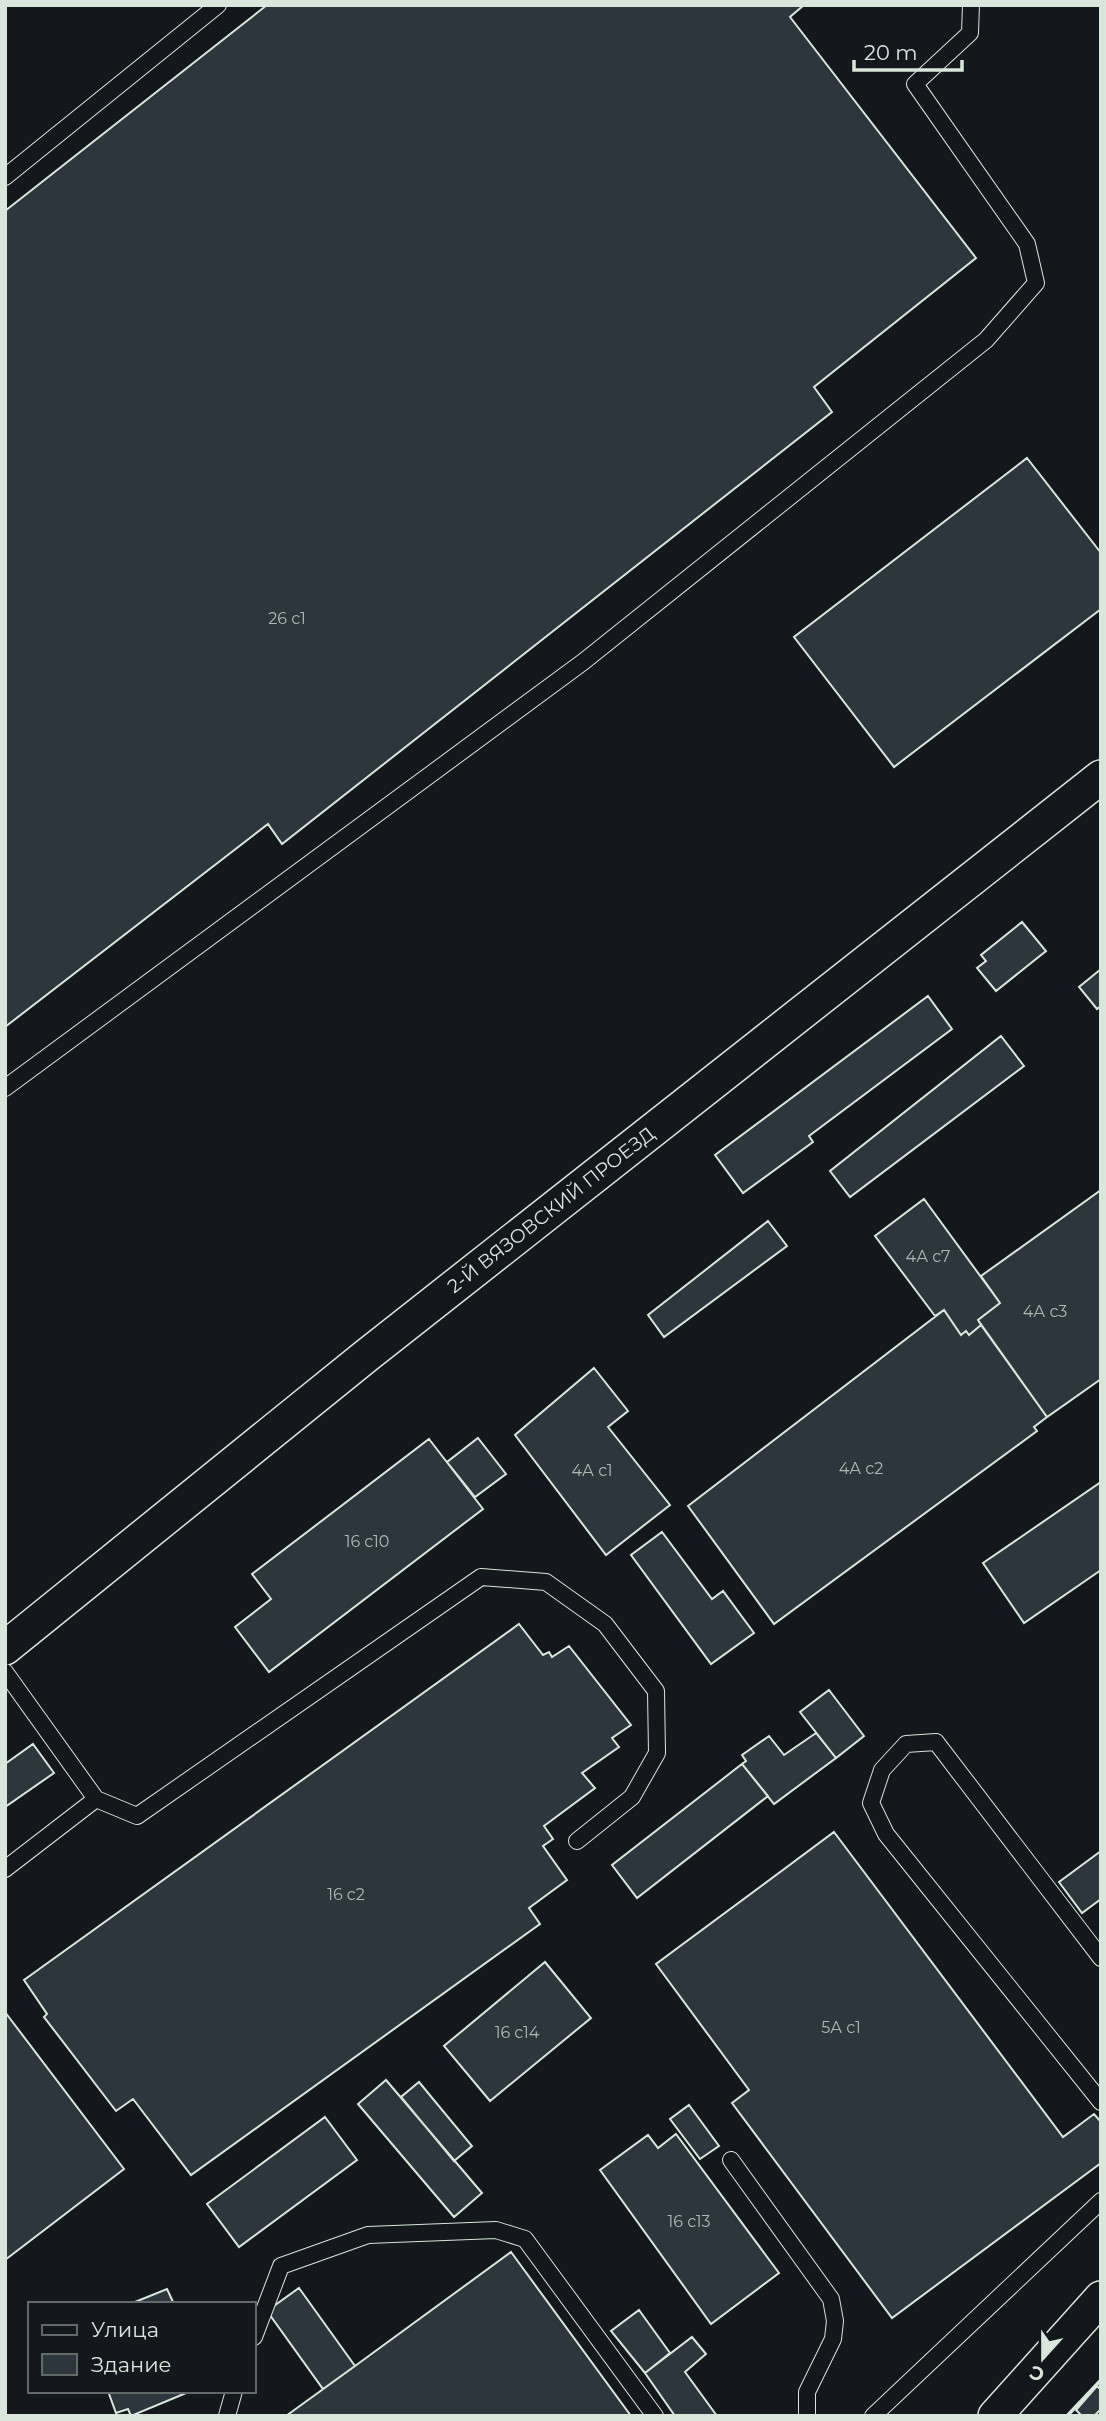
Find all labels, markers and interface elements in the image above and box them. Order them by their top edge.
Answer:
scale bar [854,28,962,72]
text: 20 m [864,40,918,65]
house number: 26 с1 [268,609,306,628]
street label: 2-Й ВЯЗОВСКИЙ ПРОЕЗД [443,1122,659,1298]
house number: 4А с7 [906,1247,950,1266]
house number: 4А с3 [1023,1302,1067,1321]
house number: 4А с2 [839,1459,883,1478]
house number: 4А с1 [571,1461,613,1480]
house number: 16 с10 [345,1532,389,1551]
house number: 16 c2 [327,1885,365,1904]
house number: 5А с1 [821,2018,861,2037]
house number: 16 с14 [495,2023,540,2042]
house number: 16 с13 [667,2212,711,2231]
legend [28,2302,256,2393]
text: Улица [91,2317,159,2342]
north arrow [1008,2323,1078,2393]
text: Здание [91,2352,172,2377]
text: С [1026,2360,1048,2387]

